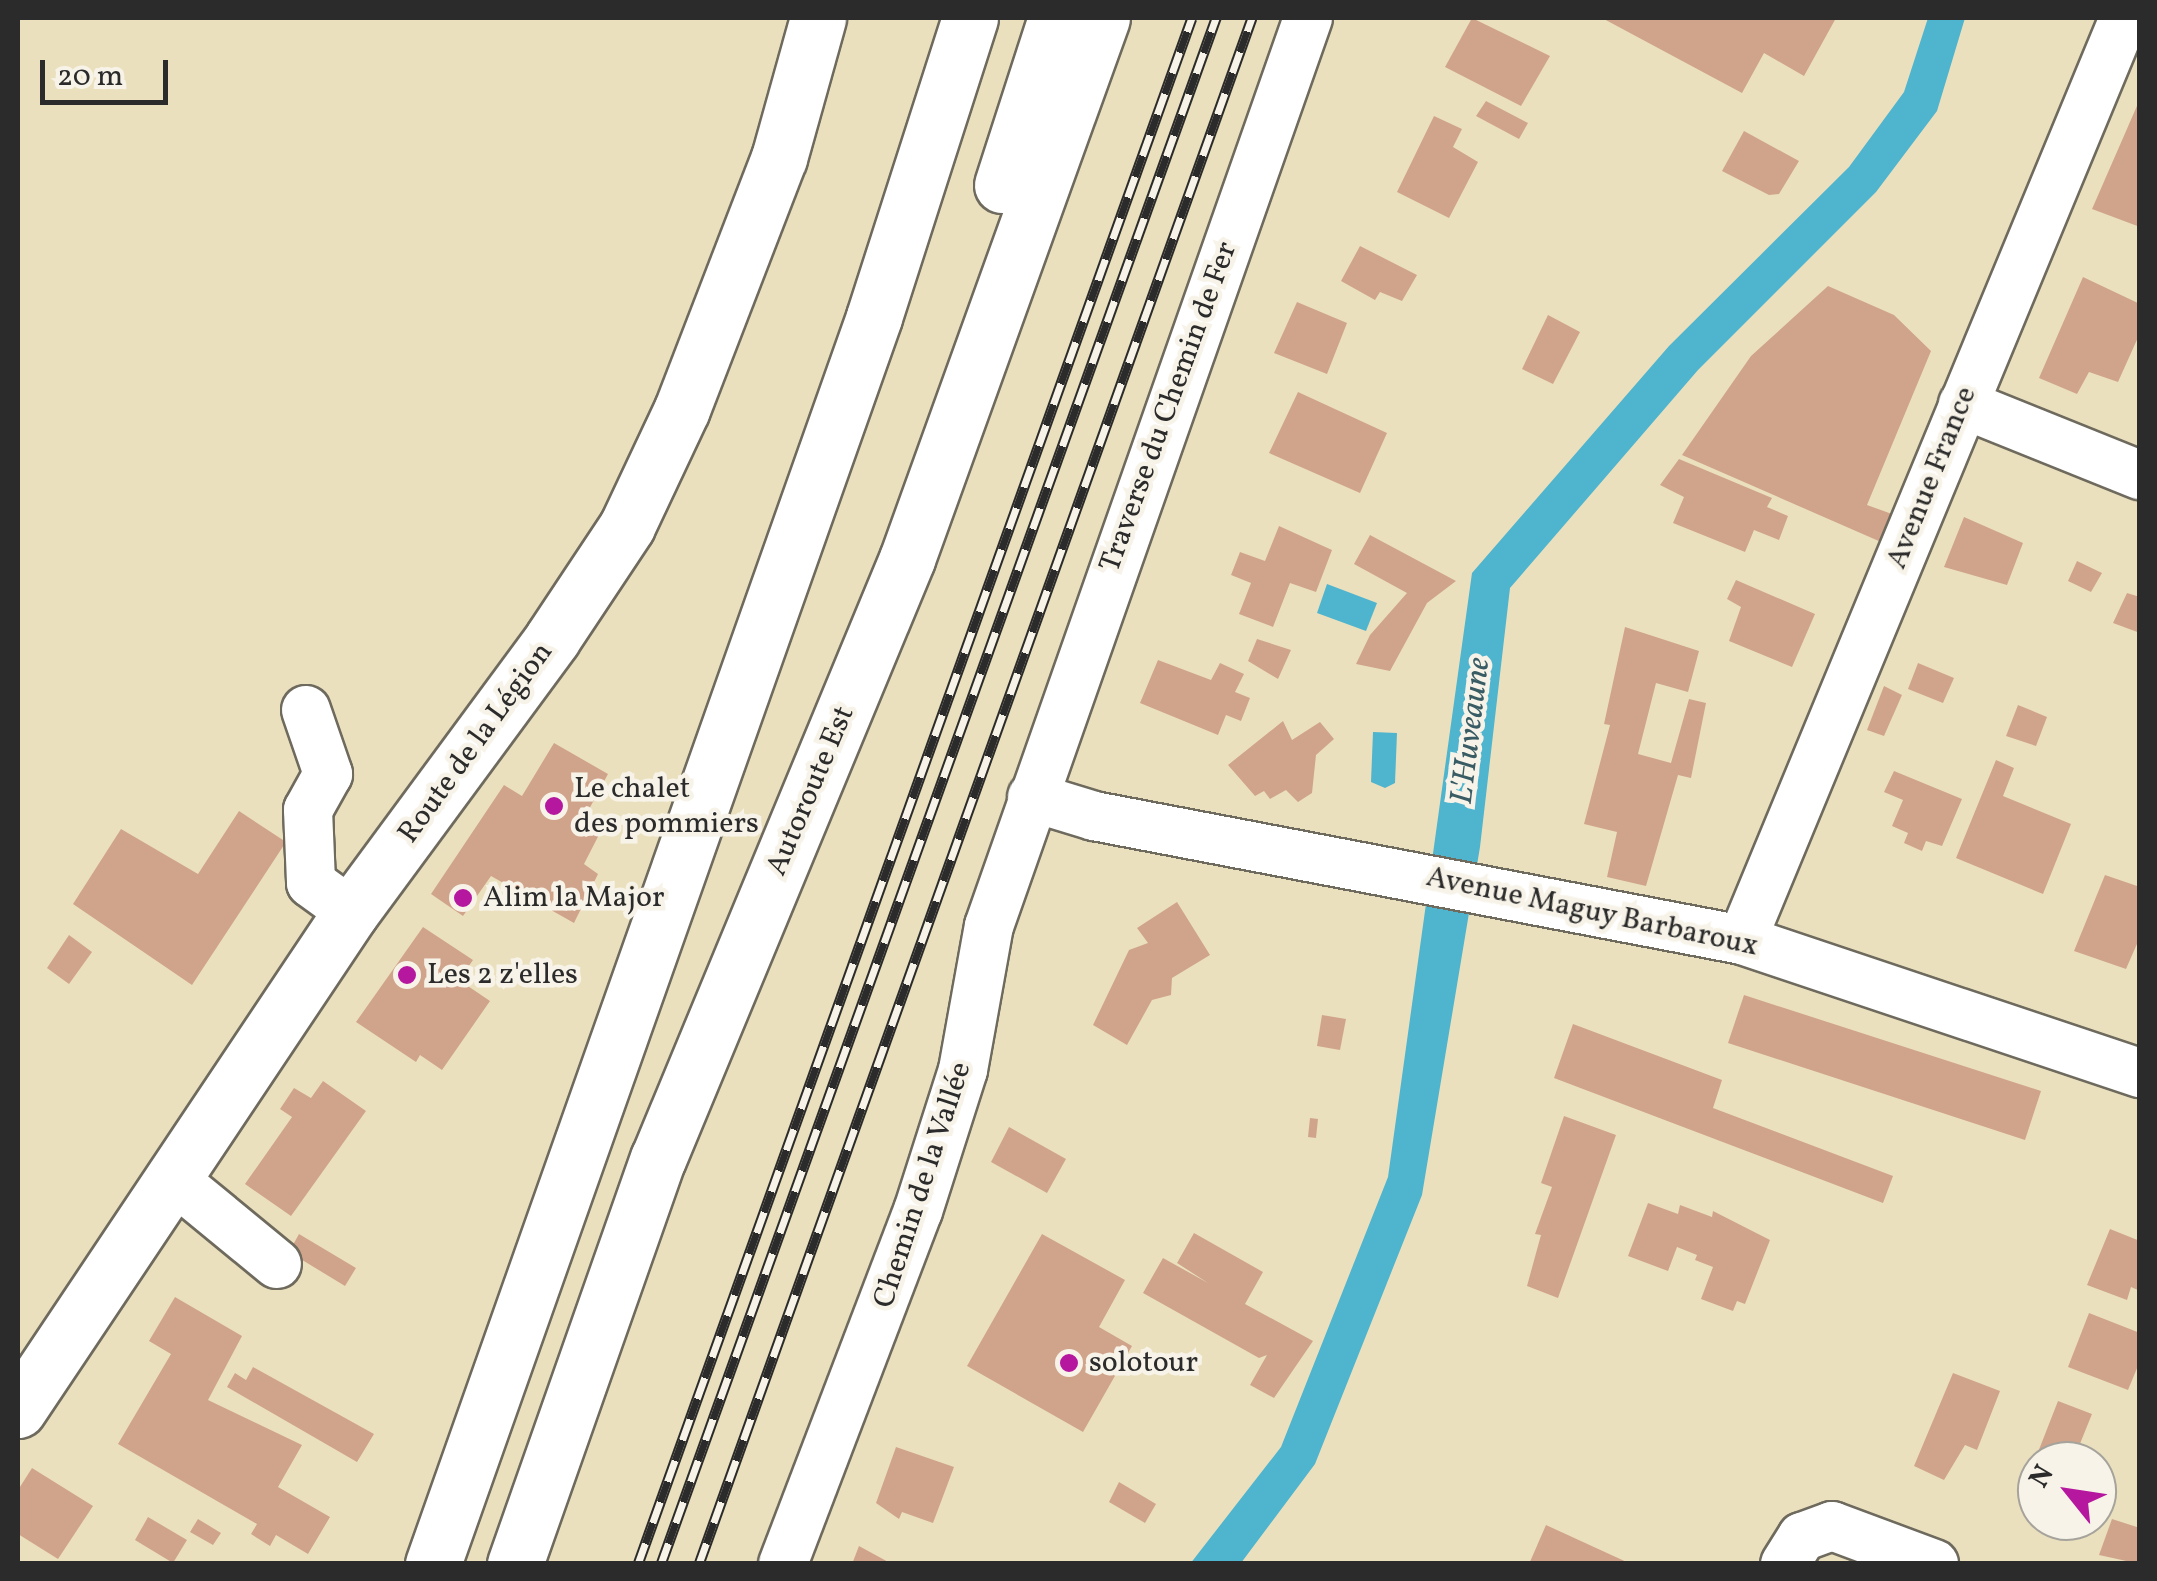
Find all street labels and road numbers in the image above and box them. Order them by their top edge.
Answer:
street label: Traverse du Chemin de Fer [1092,237,1246,577]
street label: Avenue France [1879,382,1985,574]
street label: Route de la Légion [391,636,561,850]
street label: Autoroute Est [759,701,863,881]
street label: Avenue Maguy Barbaroux [1422,859,1762,965]
street label: Chemin de la Vallée [866,1057,980,1313]

